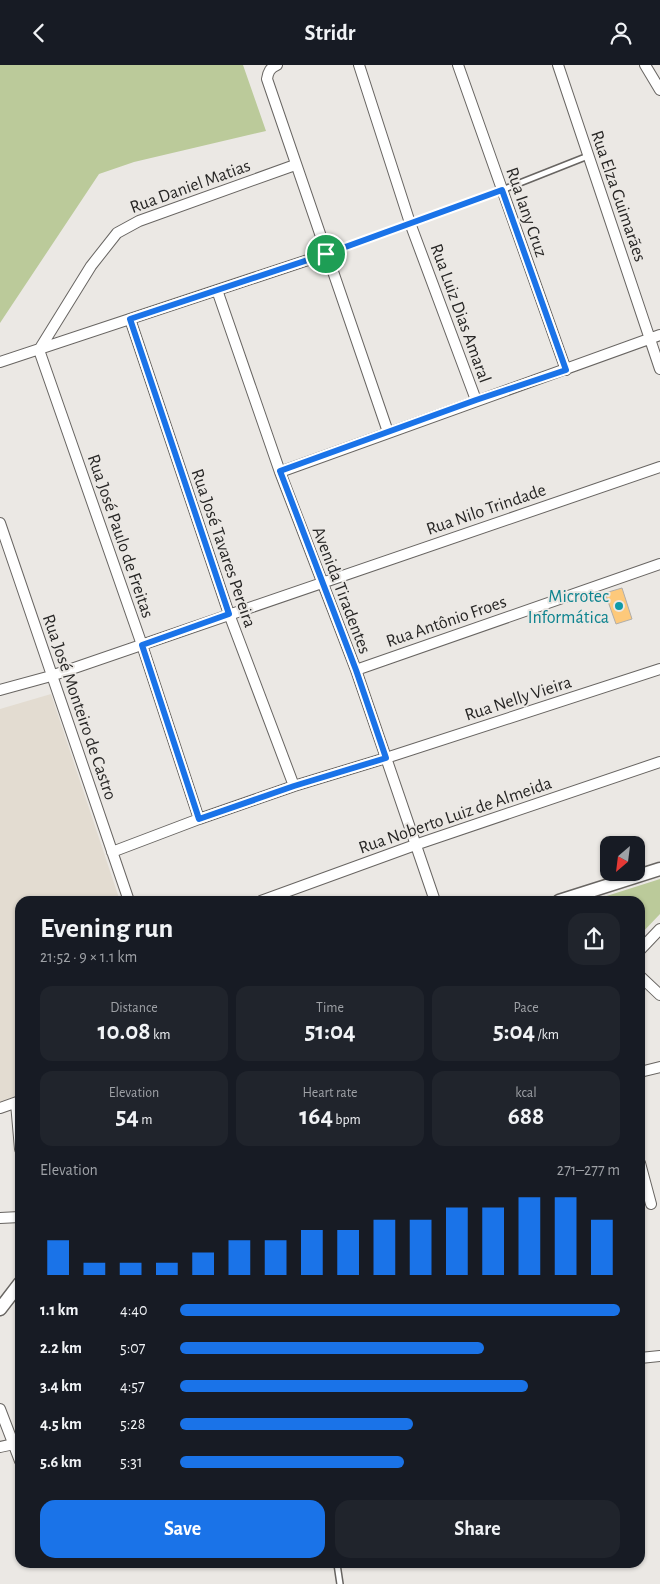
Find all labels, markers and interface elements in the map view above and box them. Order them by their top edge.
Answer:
icon: back [25,19,53,47]
icon: person [607,19,635,47]
text: Stridr [304,22,356,44]
street label: Rua Elza Guimarães [587,128,649,264]
street label: Rua Daniel Matias [128,157,253,217]
street label: Rua Iany Cruz [502,165,550,260]
pin [305,233,347,275]
icon: arrive [312,240,340,268]
street label: Rua Luiz Dias Amaral [427,241,494,385]
street label: Rua José Paulo de Freitas [84,452,157,620]
street label: Rua José Tavares Pereira [187,467,259,630]
street label: Rua Nilo Trindade [424,481,549,539]
street label: Avenida Tiradentes [309,524,374,656]
place label: Microtec Informática [528,588,609,627]
street label: Rua Antônio Froes [384,593,509,651]
marker: Microtec Informática [613,600,625,612]
street label: Rua José Monteiro de Castro [39,612,119,803]
street label: Rua Nelly Vieira [463,673,574,725]
street label: Rua Noberto Luiz de Almeida [356,774,554,858]
north arrow [600,836,645,881]
map controls [600,836,645,881]
button: share [568,913,620,965]
text: Evening run [40,915,173,943]
text: 21:52 · 9 × 1.1 km [40,949,137,965]
text: Distance [110,1001,158,1015]
text: Time [316,1001,344,1015]
text: Pace [513,1001,539,1015]
text: 10.08 [97,1019,151,1044]
text: 51:04 [304,1019,356,1044]
text: 5:04 [493,1019,535,1044]
text: km [151,1028,171,1042]
text: /km [535,1028,559,1042]
text: Elevation [109,1086,159,1100]
text: Heart rate [303,1086,357,1100]
text: kcal [515,1086,537,1100]
text: 54 [116,1104,139,1129]
text: 164 [299,1104,333,1129]
text: 688 [508,1104,544,1129]
text: m [139,1113,152,1127]
text: bpm [333,1113,361,1127]
text: Elevation [40,1162,98,1178]
text: 271–277 m [557,1162,620,1178]
text: 1.1 km [40,1302,78,1318]
text: 4:40 [120,1302,148,1318]
text: 2.2 km [40,1340,82,1356]
text: 5:07 [120,1340,145,1356]
text: 3.4 km [40,1378,82,1394]
text: 4:57 [120,1378,145,1394]
text: 4.5 km [40,1416,82,1432]
text: 5:28 [120,1416,145,1432]
text: 5.6 km [40,1454,82,1470]
text: 5:31 [120,1454,142,1470]
button: Save [40,1500,325,1558]
button: Share [335,1500,620,1558]

